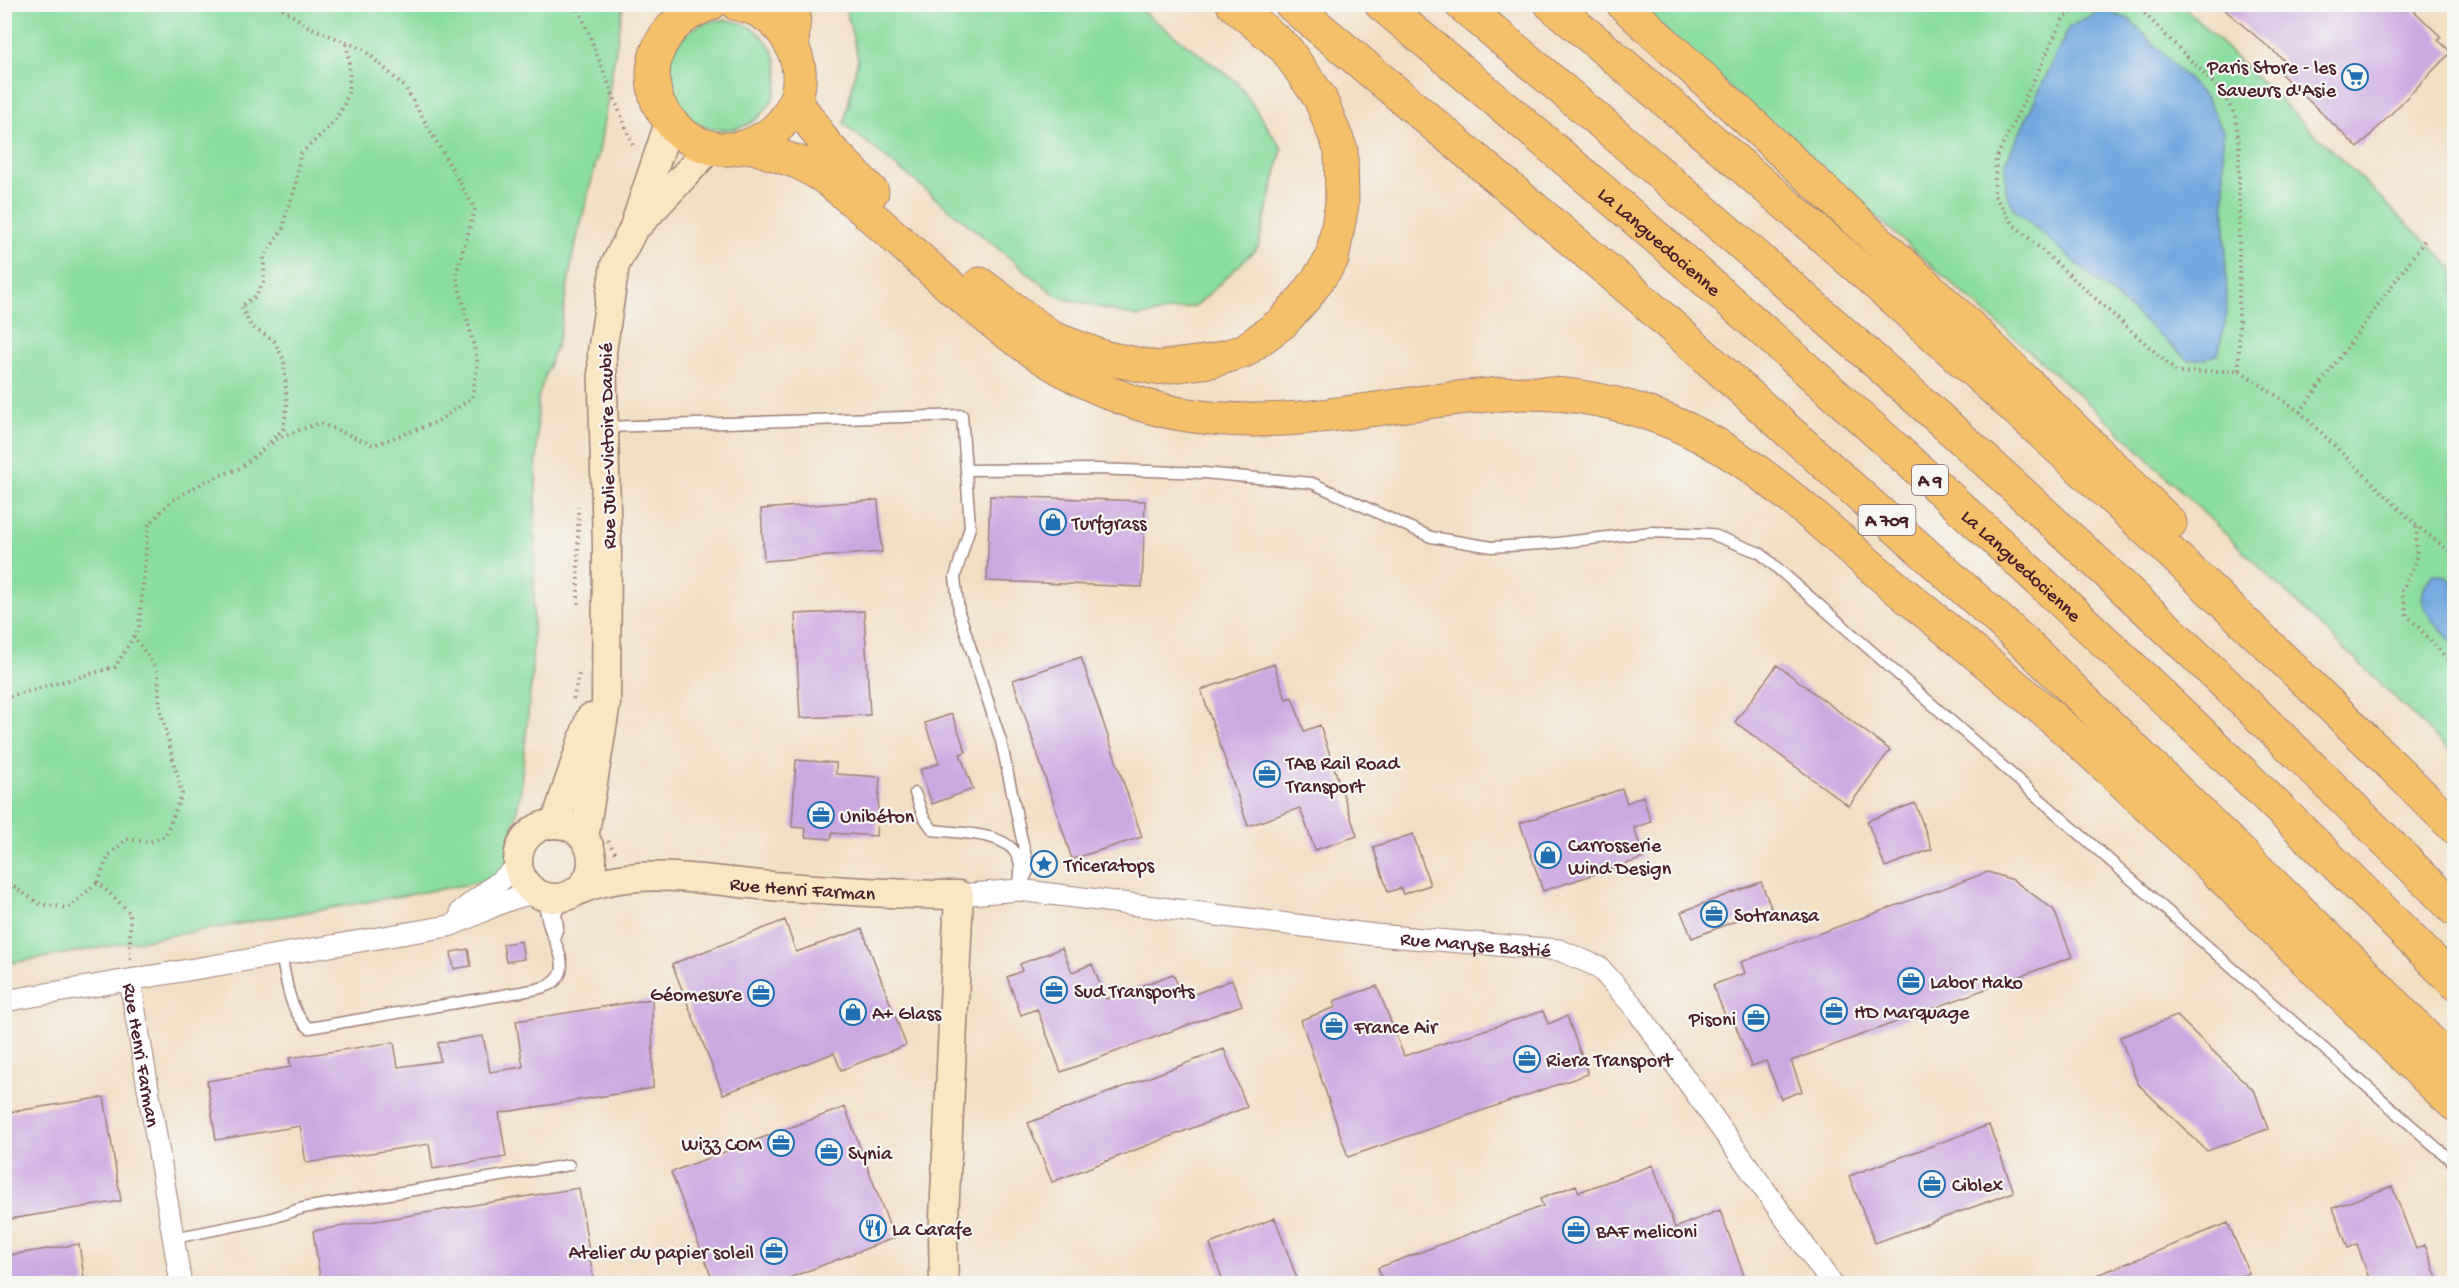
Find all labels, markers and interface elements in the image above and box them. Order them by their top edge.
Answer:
place label: Paris Store - les Saveurs d'Asie [2206,58,2337,104]
supermarket icon: Paris Store - les Saveurs d'Asie [2340,62,2370,92]
street label: La Languedocienne [1592,184,1725,303]
street label: Rue Julie-Victoire Daubié [596,342,623,549]
road number: A 9 [1912,465,1948,495]
road number: A 709 [1858,505,1916,535]
street label: La Languedocienne [1955,506,2085,629]
shop icon: Turfgrass [1038,507,1068,537]
place label: Turfgrass [1071,514,1147,537]
place label: TAB Rail Road Transport [1285,754,1401,800]
office icon: TAB Rail Road Transport [1252,759,1282,789]
office icon: Unibéton [806,800,836,830]
place label: Unibéton [840,807,915,830]
place label: Carrosserie Wind Design [1568,836,1672,882]
shop icon: Carrosserie Wind Design [1533,840,1563,870]
place icon: Triceratops [1029,849,1059,879]
place label: Triceratops [1063,856,1155,879]
street label: Rue Henri Farman [728,874,876,908]
office icon: Sotranasa [1699,899,1729,929]
place label: Sotranasa [1734,906,1820,929]
street label: Rue Maryse Bastié [1399,929,1552,964]
office icon: Labor Hako [1896,966,1926,996]
place label: Labor Hako [1930,973,2023,996]
office icon: Sud Transports [1039,975,1069,1005]
office icon: Géomesure [746,978,776,1008]
street label: Rue Henri Farman [116,982,163,1130]
place label: Sud Transports [1074,982,1195,1005]
place label: Géomesure [650,985,743,1008]
office icon: HD Marquage [1819,996,1849,1026]
shop icon: A+ Glass [838,997,868,1027]
office icon: Pisoni [1741,1003,1771,1033]
place label: HD Marquage [1854,1003,1970,1026]
place label: A+ Glass [872,1004,942,1027]
place label: Pisoni [1688,1010,1736,1033]
office icon: France Air [1319,1011,1349,1041]
place label: France Air [1353,1018,1439,1041]
office icon: Riera Transport [1512,1044,1542,1074]
place label: Riera Transport [1546,1051,1674,1074]
office icon: Wizz COM [766,1128,796,1158]
place label: Wizz COM [682,1135,762,1158]
office icon: Synia [814,1137,844,1167]
place label: Synia [848,1144,893,1167]
office icon: Ciblex [1917,1169,1947,1199]
place label: Ciblex [1952,1176,2003,1199]
restaurant icon: La Carafe [858,1213,888,1243]
office icon: BAF meliconi [1561,1215,1591,1245]
place label: La Carafe [892,1220,972,1243]
place label: BAF meliconi [1595,1222,1697,1245]
office icon: Atelier du papier soleil [759,1236,789,1266]
place label: Atelier du papier soleil [569,1243,754,1266]

